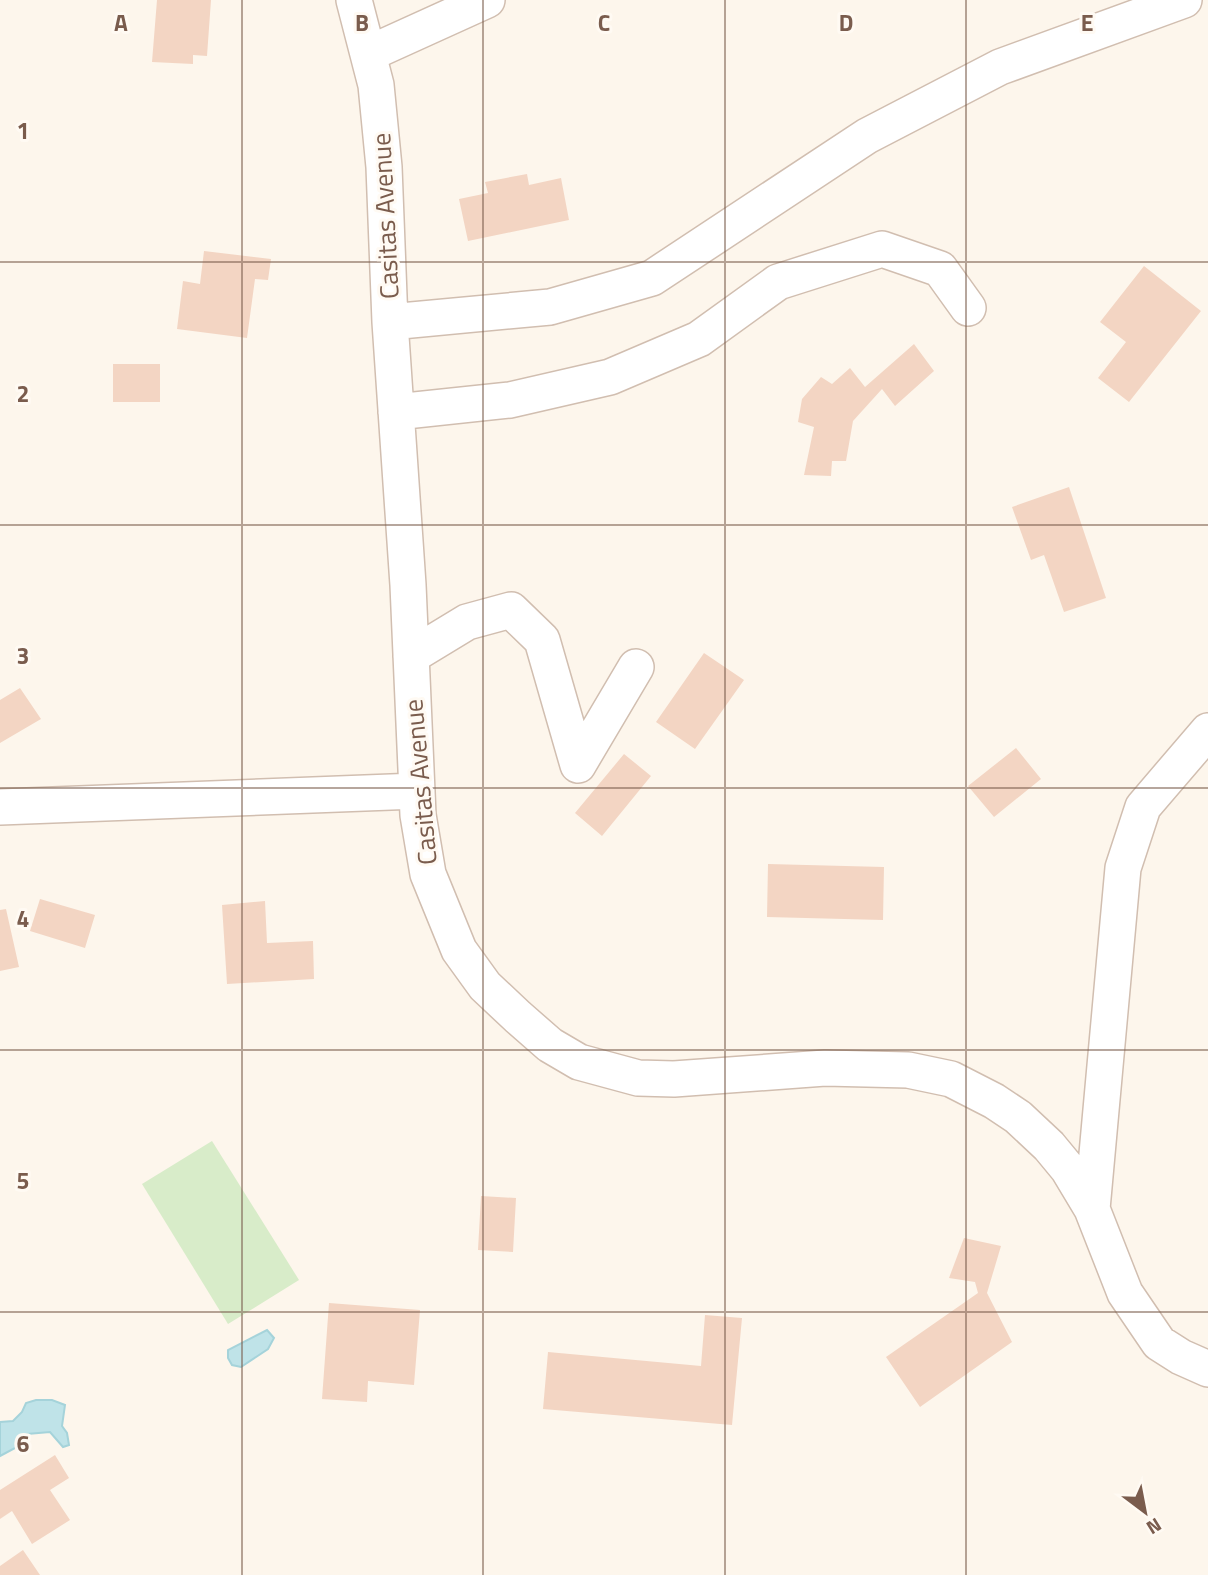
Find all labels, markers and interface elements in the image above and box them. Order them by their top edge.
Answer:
text: A [114,5,128,40]
text: B [355,5,369,40]
text: C [598,5,610,40]
text: D [839,5,853,40]
text: E [1081,5,1093,40]
text: 1 [17,113,29,148]
street label: Casitas Avenue [361,132,409,300]
text: 2 [17,376,29,411]
text: 3 [17,638,29,673]
street label: Casitas Avenue [393,697,447,867]
text: 4 [17,901,29,936]
text: 5 [17,1163,29,1198]
text: 6 [17,1426,30,1461]
north arrow [1110,1477,1180,1547]
text: N [1141,1511,1168,1543]

